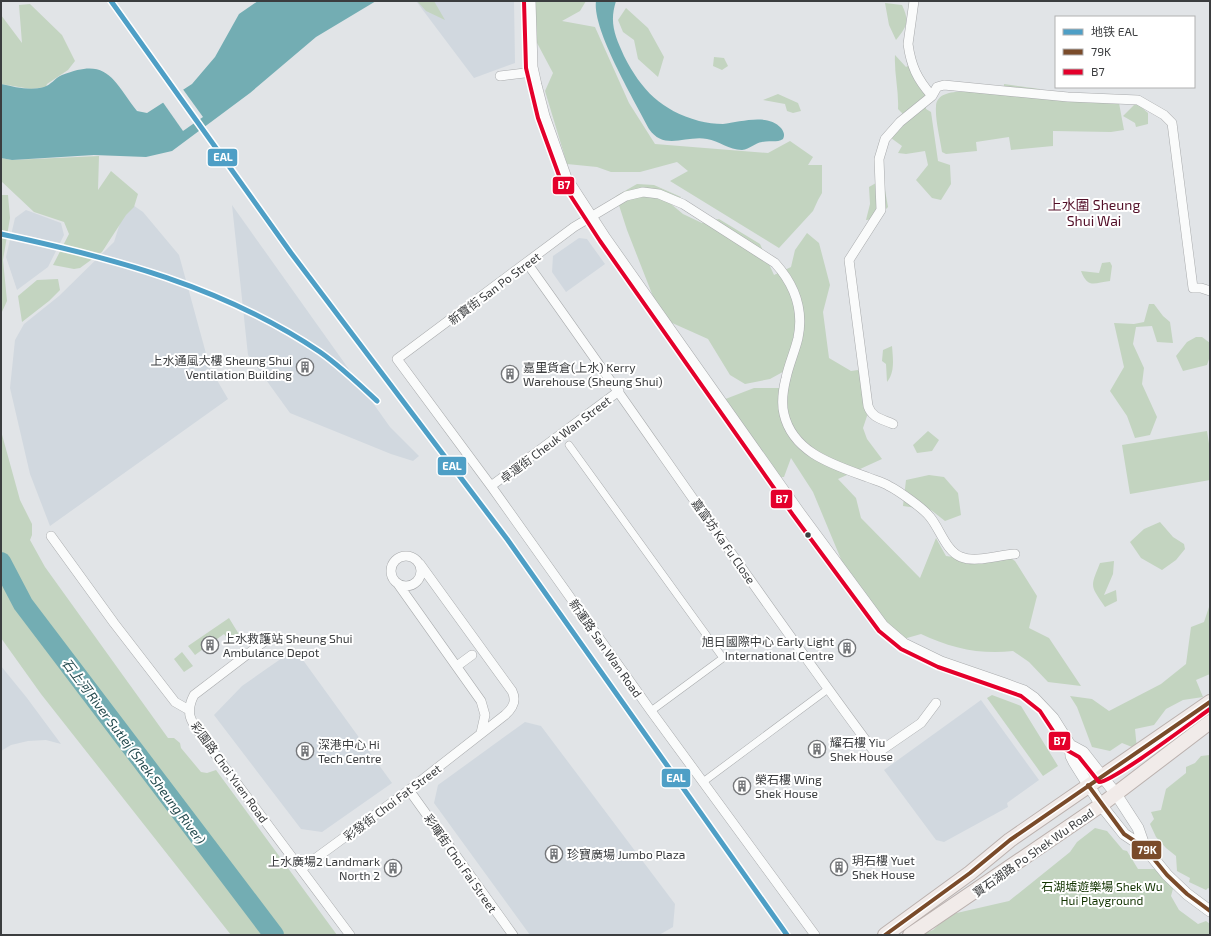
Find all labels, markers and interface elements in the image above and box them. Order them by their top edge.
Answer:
legend [1055,16,1195,88]
text: 地铁 EAL [1091,24,1138,38]
text: 79K [1091,44,1111,58]
text: B7 [1091,64,1105,78]
line badge: EAL [207,148,238,167]
text: EAL [213,150,233,163]
line badge: B7 [552,176,575,195]
text: B7 [558,178,571,191]
district label: 上水圍 Sheung Shui Wai [1048,196,1140,229]
street label: 新寶街 San Po Street [445,249,543,327]
place label: 上水通風大樓 Sheung Shui Ventilation Building [150,353,292,381]
building icon: 上水通風大樓 Sheung Shui Ventilation Building [295,357,315,377]
place label: 嘉里貨倉(上水) Kerry Warehouse (Sheung Shui) [523,360,663,388]
building icon: 嘉里貨倉(上水) Kerry Warehouse (Sheung Shui) [500,364,520,384]
street label: 卓運街 Cheuk Wan Street [497,393,613,485]
line badge: EAL [437,456,467,476]
text: EAL [442,459,462,472]
line badge: B7 [770,489,793,509]
text: B7 [776,492,789,505]
street label: 嘉富坊 Ka Fu Close [689,496,759,586]
unlabelled marker [803,530,813,540]
street label: 新運路 San Wan Road [567,596,645,700]
place label: 上水救護站 Sheung Shui Ambulance Depot [223,631,353,659]
place label: 旭日國際中心 Early Light International Centre [702,634,834,662]
building icon: 上水救護站 Sheung Shui Ambulance Depot [200,635,220,655]
building icon: 旭日國際中心 Early Light International Centre [837,638,857,658]
water label: 石上河 River Sutlej (Shek Sheung River) [59,655,209,847]
street label: 彩園路 Choi Yuen Road [189,719,271,825]
line badge: B7 [1048,731,1071,751]
text: B7 [1054,734,1067,747]
place label: 耀石樓 Yiu Shek House [830,735,893,763]
place label: 深港中心 Hi Tech Centre [318,737,382,765]
building icon: 耀石樓 Yiu Shek House [807,739,827,759]
building icon: 深港中心 Hi Tech Centre [295,741,315,761]
street label: 彩發街 Choi Fat Street [341,761,444,843]
line badge: EAL [661,768,691,788]
text: EAL [666,771,686,784]
place label: 榮石樓 Wing Shek House [755,772,822,800]
building icon: 榮石樓 Wing Shek House [732,776,752,796]
street label: 寶石湖路 Po Shek Wu Road [970,805,1096,899]
street label: 彩暉街 Choi Fai Street [422,811,500,915]
line badge: 79K [1131,840,1162,860]
text: 79K [1137,843,1157,856]
building icon: 珍寶廣場 Jumbo Plaza [544,844,564,864]
place label: 珍寶廣場 Jumbo Plaza [567,847,685,861]
place label: 玥石樓 Yuet Shek House [852,853,915,881]
place label: 上水廣場2 Landmark North 2 [268,854,380,882]
building icon: 玥石樓 Yuet Shek House [829,857,849,877]
building icon: 上水廣場2 Landmark North 2 [383,858,403,878]
park label: 石湖墟遊樂場 Shek Wu Hui Playground [1041,879,1163,907]

